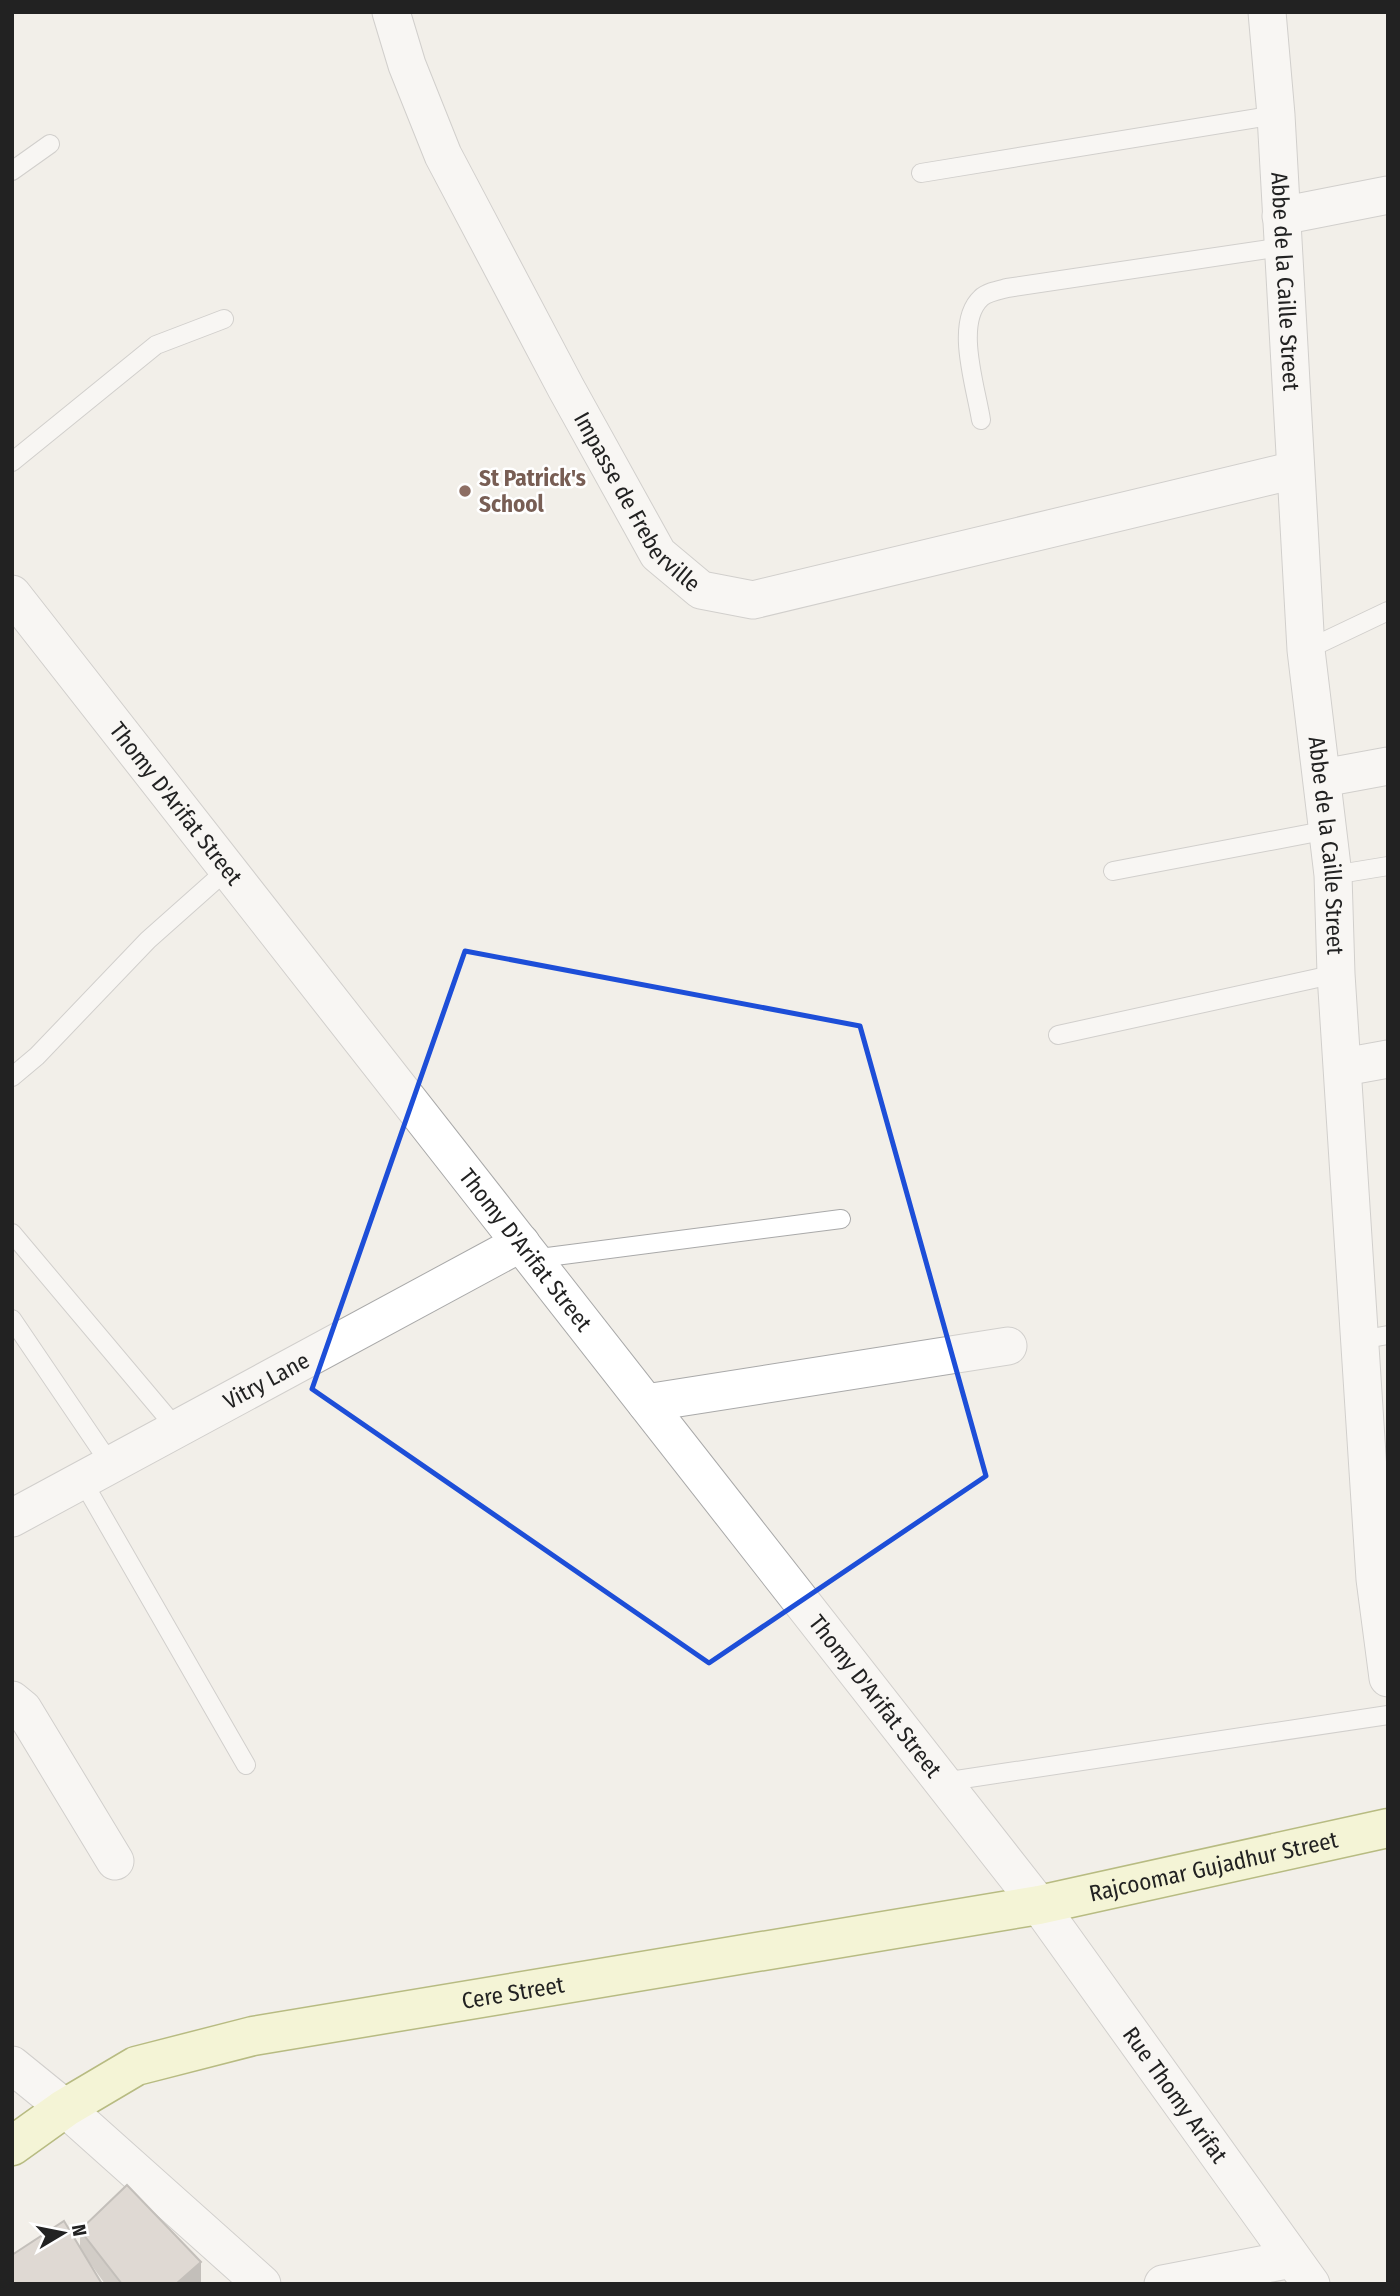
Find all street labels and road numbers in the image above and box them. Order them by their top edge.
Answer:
street label: Abbe de la Caille Street [1265,171,1305,392]
street label: Impasse de Freberville [568,407,706,598]
street label: Thomy D'Arifat Street [104,717,249,891]
street label: Abbe de la Caille Street [1302,735,1349,956]
street label: Thomy D'Arifat Street [453,1163,598,1337]
street label: Vitry Lane [218,1346,314,1415]
street label: Thomy D'Arifat Street [803,1609,948,1783]
street label: Rajcoomar Gujadhur Street [1086,1825,1341,1908]
street label: Cere Street [460,1970,567,2015]
street label: Rue Thomy Arifat [1117,2021,1234,2169]

